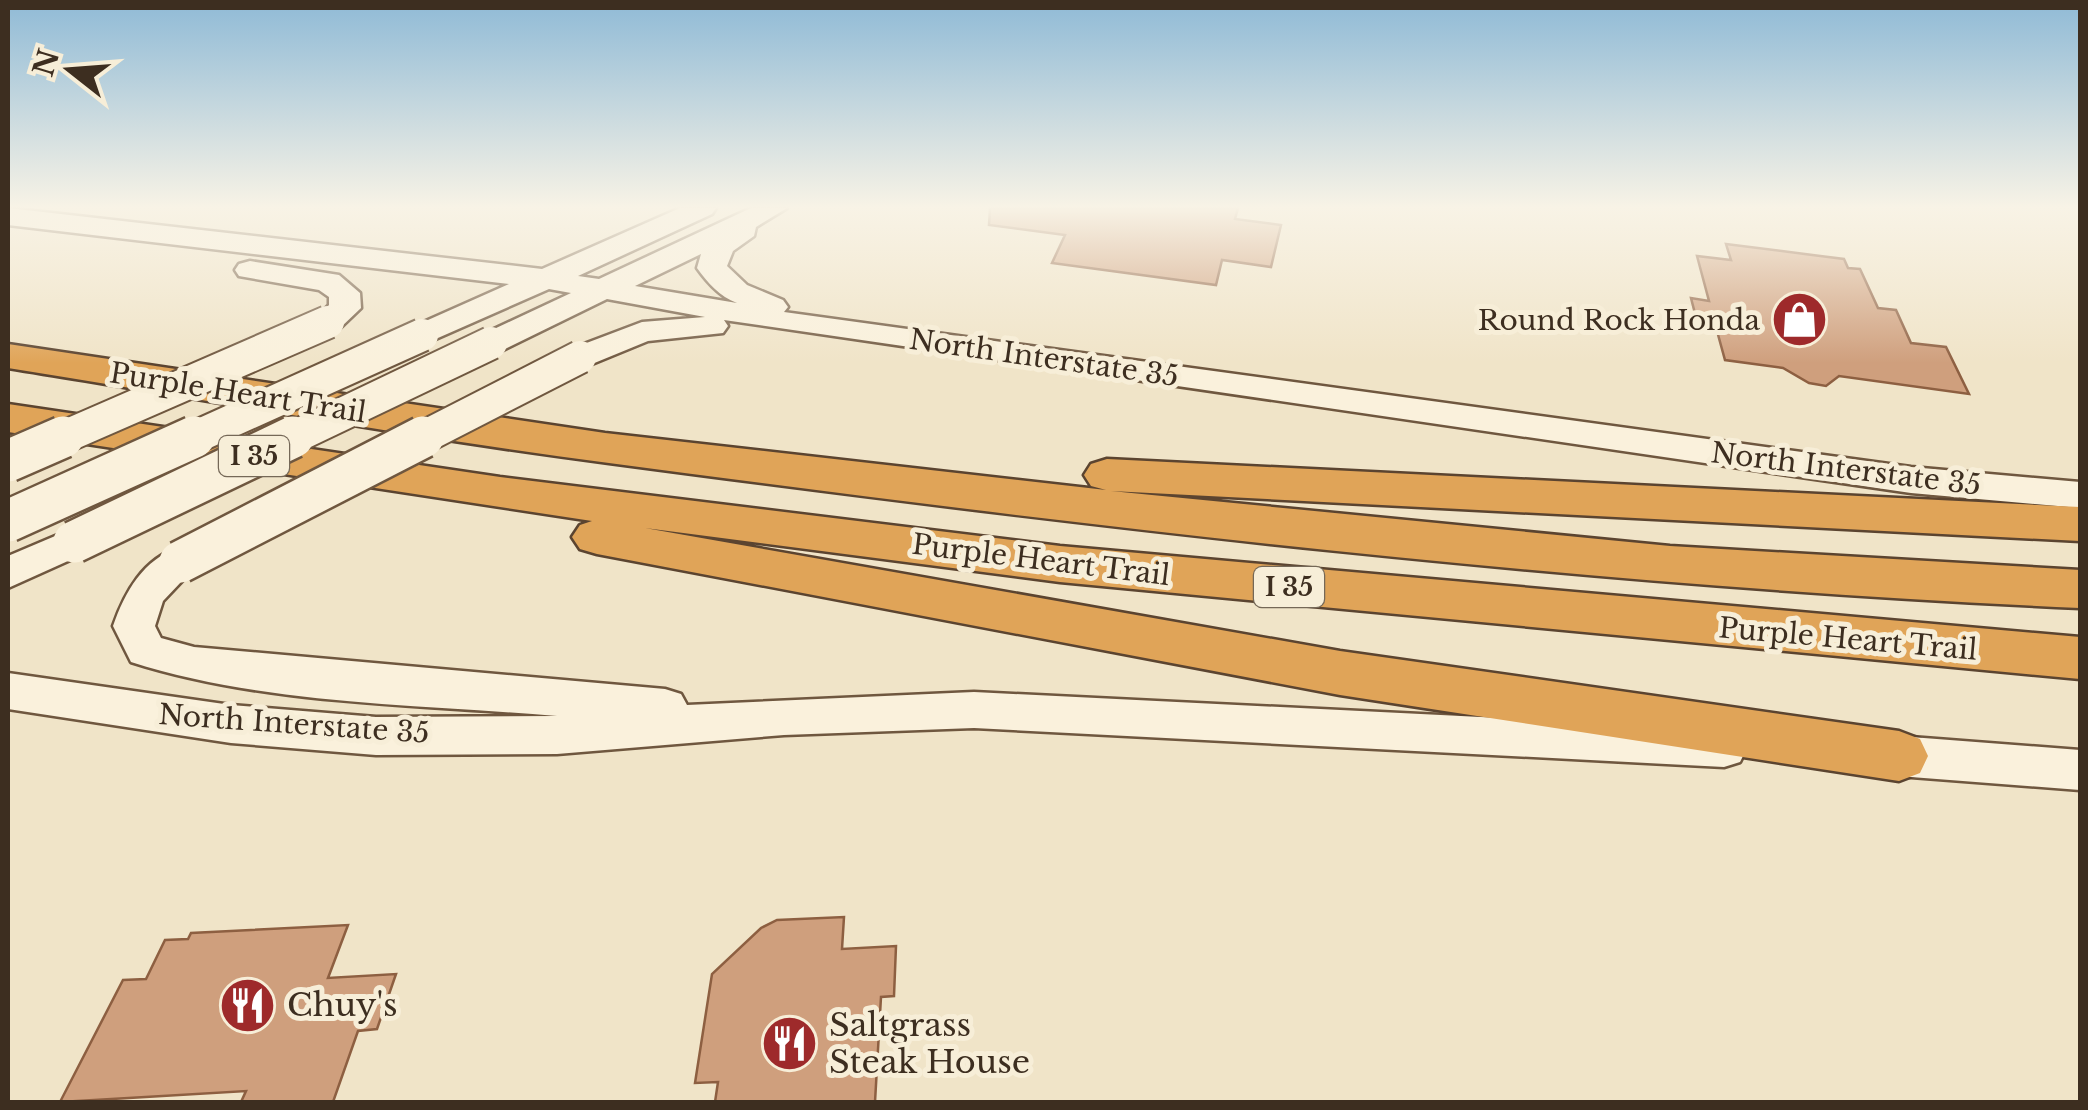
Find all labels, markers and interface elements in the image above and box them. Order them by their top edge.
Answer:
north arrow [20,20,120,120]
text: N [26,45,67,81]
shop icon: Round Rock Honda [1769,290,1829,350]
place label: Round Rock Honda [1478,303,1760,338]
street label: North Interstate 35 [907,322,1181,394]
street label: Purple Heart Trail [107,355,369,431]
street label: North Interstate 35 [1709,435,1983,503]
road number: I 35 [219,436,289,476]
street label: Purple Heart Trail [910,527,1172,593]
road number: I 35 [1254,567,1324,607]
street label: Purple Heart Trail [1717,610,1979,668]
street label: North Interstate 35 [157,697,431,751]
restaurant icon: Chuy's [218,975,278,1035]
place label: Chuy's [287,985,398,1025]
place label: Saltgrass Steak House [829,1005,1030,1082]
restaurant icon: Saltgrass Steak House [760,1013,820,1073]

